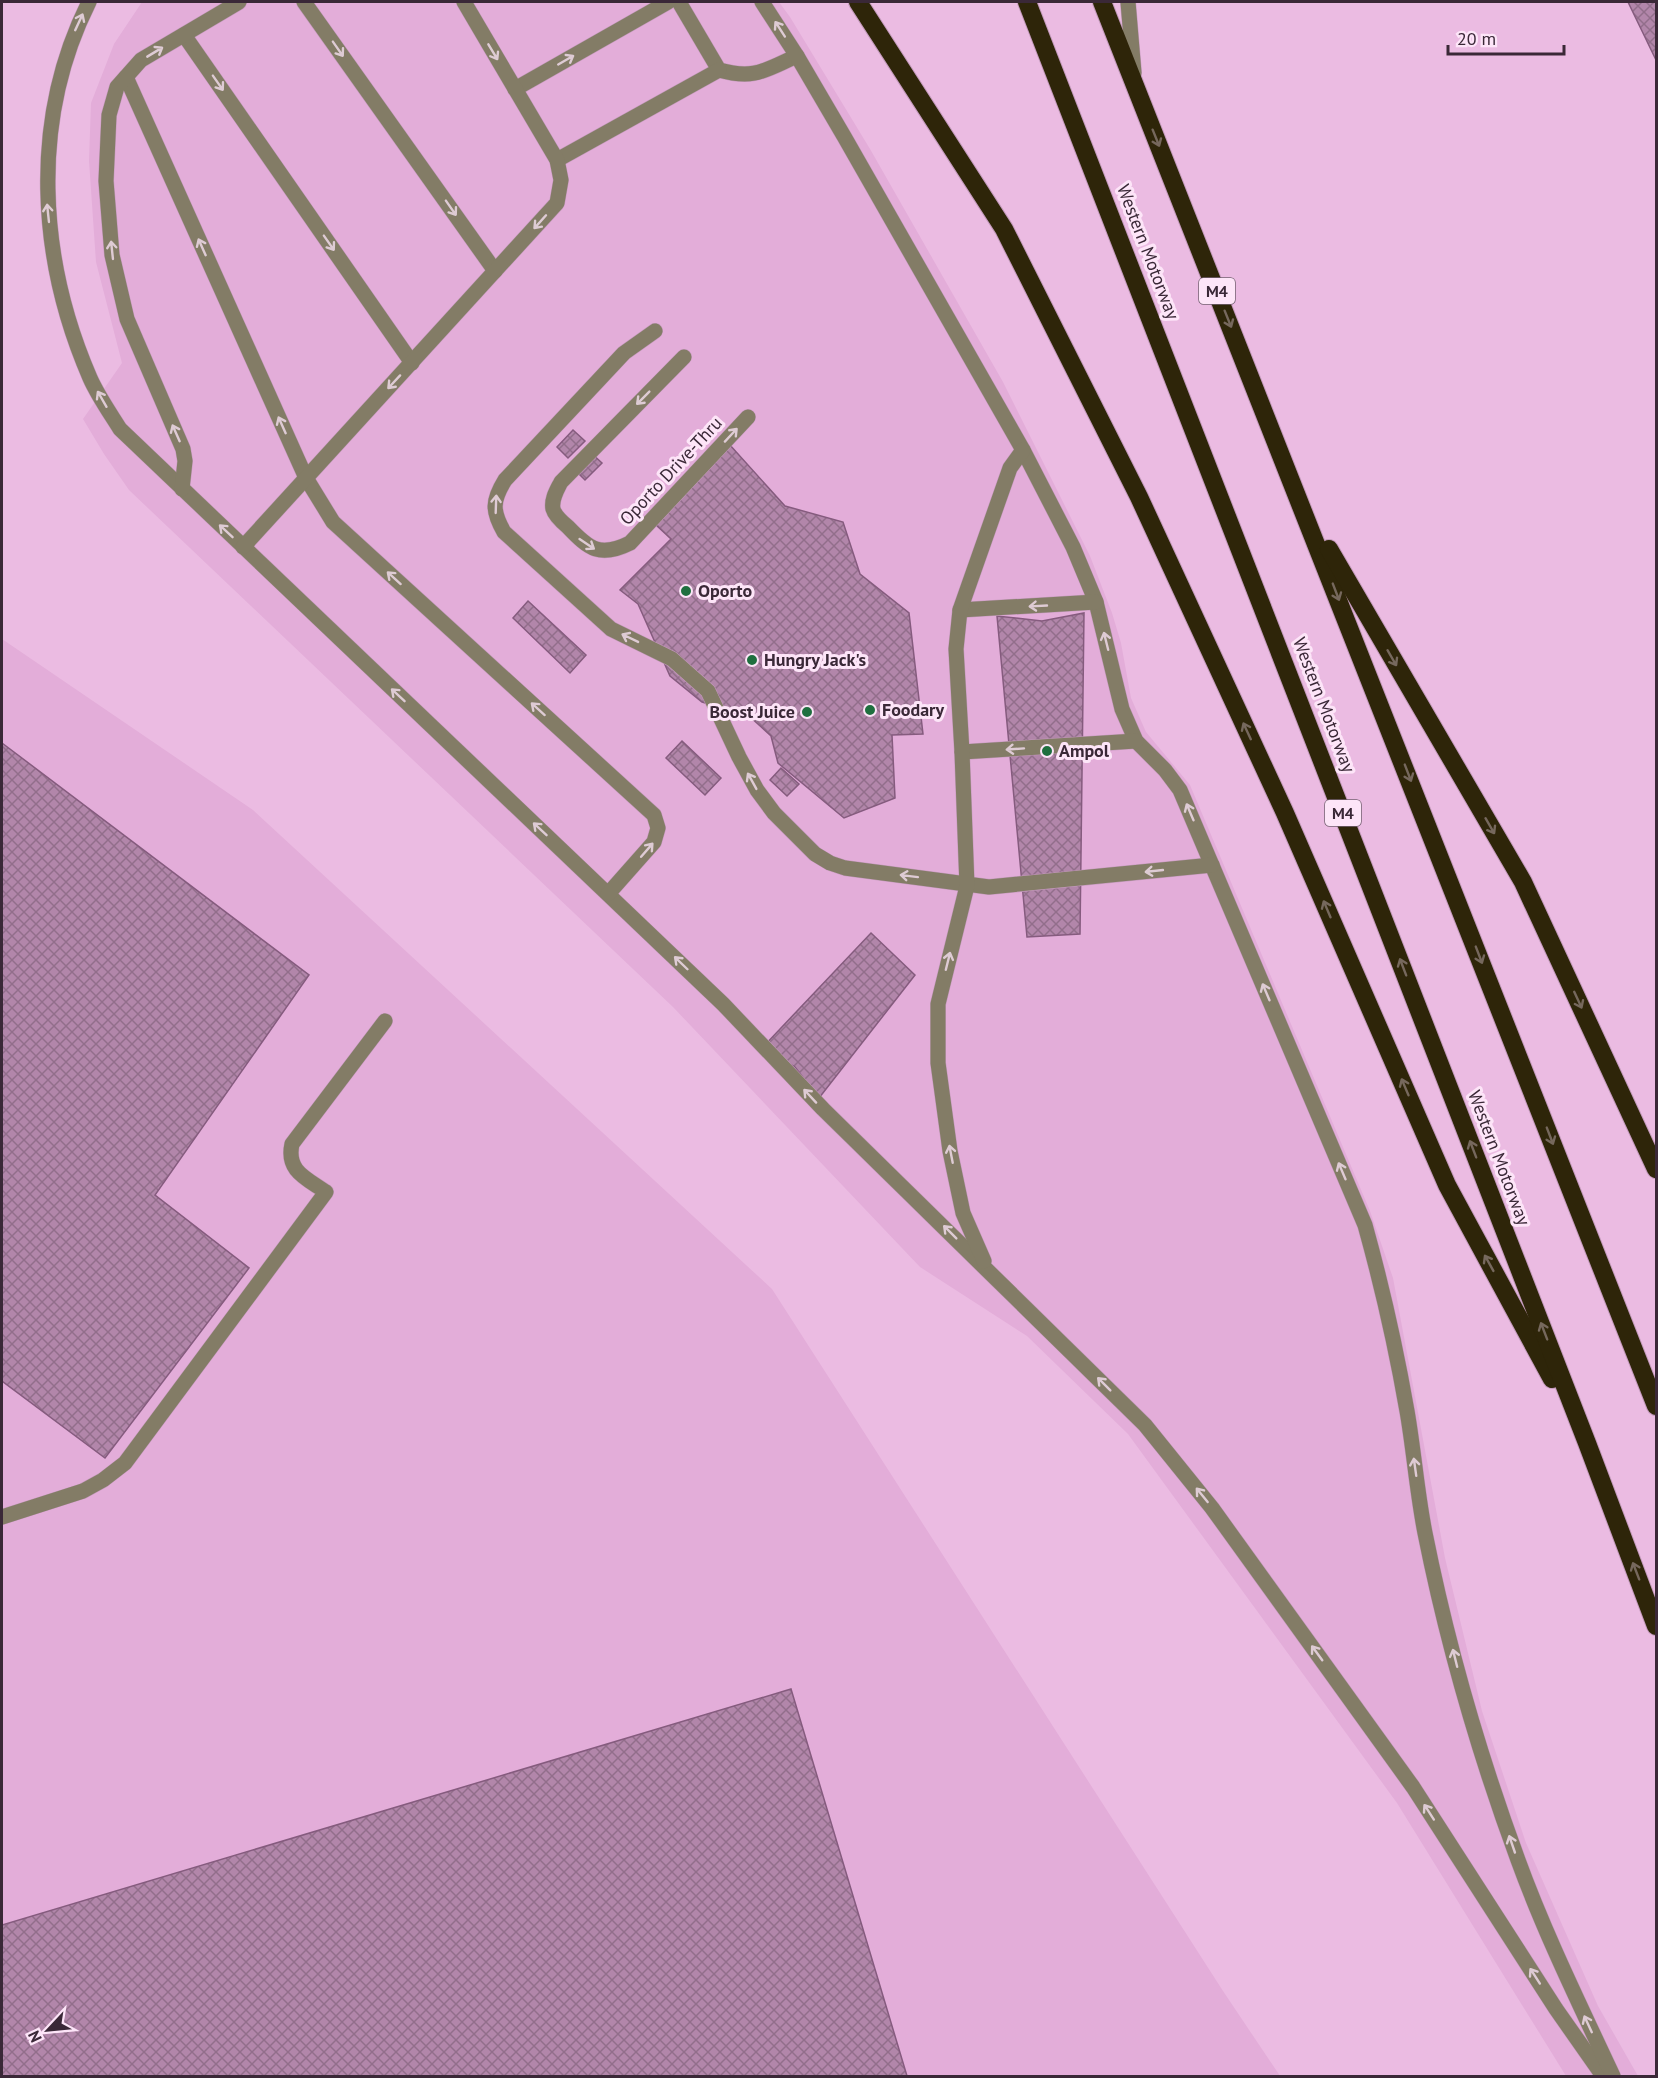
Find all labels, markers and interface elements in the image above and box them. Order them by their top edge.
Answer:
one-way arrow [74,14,85,32]
scale bar [1448,18,1564,56]
one-way arrow [773,21,785,38]
text: 20 m [1457,27,1496,50]
one-way arrow [332,41,344,57]
one-way arrow [488,43,500,60]
one-way arrow [146,46,163,58]
one-way arrow [557,54,574,66]
one-way arrow [212,74,224,90]
one-way arrow [1151,128,1162,147]
street label: Western Motorway [1112,181,1185,323]
one-way arrow [445,200,457,216]
one-way arrow [42,203,53,223]
one-way arrow [533,214,547,229]
one-way arrow [323,234,335,251]
one-way arrow [196,238,207,257]
one-way arrow [106,240,117,260]
road number: M4 [1199,278,1235,304]
one-way arrow [1223,309,1234,328]
one-way arrow [387,374,402,389]
one-way arrow [96,391,108,408]
one-way arrow [635,391,650,406]
street label: Oporto Drive-Thru [615,412,727,530]
one-way arrow [275,416,286,434]
one-way arrow [170,424,181,442]
one-way arrow [724,428,738,443]
one-way arrow [491,495,502,515]
one-way arrow [219,524,234,539]
one-way arrow [578,537,595,550]
one-way arrow [387,571,402,585]
place label: Oporto [698,579,752,602]
one-way arrow [1331,582,1342,601]
marker: Oporto [679,584,693,598]
one-way arrow [1028,600,1048,611]
one-way arrow [621,632,639,643]
one-way arrow [1099,632,1111,651]
street label: Western Motorway [1288,634,1361,776]
place label: Hungry Jack's [764,648,867,671]
one-way arrow [1386,649,1398,666]
marker: Hungry Jack's [745,653,759,667]
one-way arrow [391,687,406,702]
place label: Foodary [882,698,944,721]
place label: Boost Juice [709,700,795,723]
one-way arrow [531,703,546,717]
marker: Foodary [863,703,877,717]
marker: Boost Juice [800,705,814,719]
one-way arrow [1241,722,1253,740]
place label: Ampol [1059,739,1110,762]
one-way arrow [1006,744,1025,755]
marker: Ampol [1040,744,1054,758]
one-way arrow [1403,764,1414,782]
one-way arrow [746,772,757,790]
road number: M4 [1325,800,1361,826]
one-way arrow [1183,804,1195,822]
one-way arrow [1485,817,1497,834]
one-way arrow [532,822,547,836]
one-way arrow [640,843,654,858]
one-way arrow [1145,866,1164,877]
one-way arrow [899,870,919,881]
one-way arrow [1321,900,1332,918]
one-way arrow [1474,945,1485,964]
one-way arrow [943,952,955,971]
one-way arrow [674,956,689,970]
one-way arrow [1396,958,1407,977]
one-way arrow [1260,983,1271,1001]
one-way arrow [1572,991,1584,1009]
one-way arrow [1398,1079,1410,1097]
street label: Western Motorway [1463,1087,1536,1229]
one-way arrow [803,1088,818,1103]
one-way arrow [1546,1126,1557,1145]
one-way arrow [1467,1140,1478,1158]
one-way arrow [945,1144,956,1164]
one-way arrow [1336,1162,1347,1181]
one-way arrow [943,1224,958,1239]
one-way arrow [1483,1255,1495,1272]
one-way arrow [1537,1322,1548,1340]
one-way arrow [1096,1376,1111,1391]
one-way arrow [1410,1458,1421,1477]
one-way arrow [1195,1487,1208,1503]
one-way arrow [1630,1563,1641,1581]
one-way arrow [1310,1645,1323,1661]
one-way arrow [1448,1649,1460,1668]
one-way arrow [1423,1804,1435,1821]
one-way arrow [1506,1835,1517,1854]
one-way arrow [1528,1968,1540,1985]
north arrow [18,2000,78,2060]
one-way arrow [1582,2015,1594,2033]
text: N [23,2027,46,2046]

